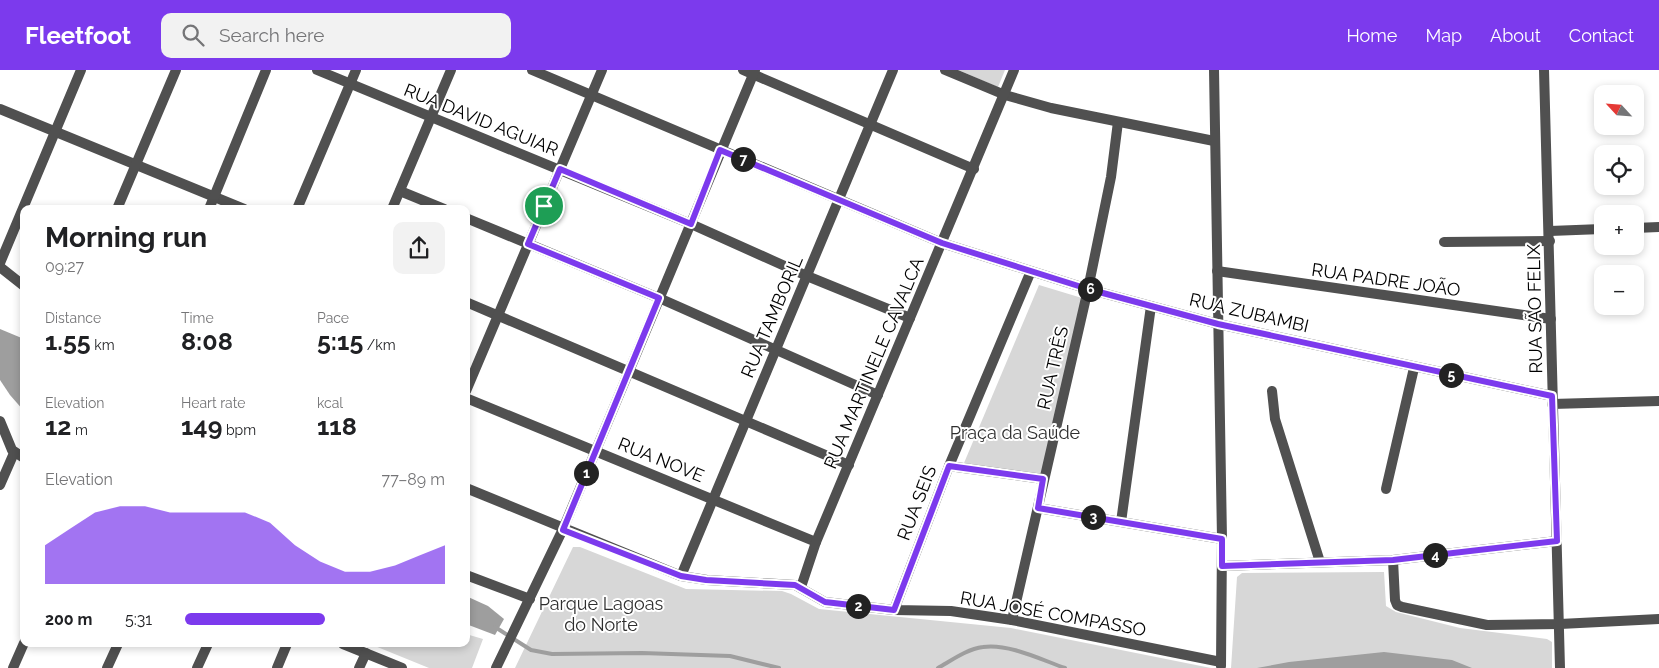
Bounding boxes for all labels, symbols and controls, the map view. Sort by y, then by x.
search box [161,13,511,58]
text: Fleetfoot [25,21,131,50]
icon: search [179,21,207,49]
text: Search here [219,24,325,46]
text: Home [1346,25,1397,46]
text: Map [1425,25,1462,46]
text: About [1490,25,1541,46]
text: Contact [1569,25,1634,46]
street label: RUA DAVID AGUIAR [401,79,562,160]
north arrow [1594,85,1644,135]
map controls [1594,85,1644,315]
button: locate [1594,145,1644,195]
pin: 7 [730,146,756,172]
text: 7 [740,151,747,167]
pin [523,185,565,227]
icon: arrive [530,192,558,220]
button: + [1594,205,1644,255]
text: Morning run [45,221,207,254]
button: share [393,222,445,274]
street label: RUA SÃO FELIX [1523,244,1546,374]
street label: RUA TAMBORIL [736,252,807,381]
street label: RUA MARTINELE CAVALCA [819,254,928,472]
text: 09:27 [45,257,84,276]
street label: RUA PADRE JOÃO [1310,259,1462,300]
button: − [1594,265,1644,315]
pin: 6 [1078,276,1102,302]
text: 6 [1086,281,1095,297]
street label: RUA ZUBAMBI [1187,289,1311,336]
text: Distance [45,310,101,326]
text: Time [181,310,214,326]
text: Pace [317,310,349,326]
street label: RUA TRÊS [1032,324,1072,412]
text: 1.55 [45,326,91,356]
text: 8:08 [181,326,233,356]
text: 5:15 [317,326,363,356]
text: km [91,337,115,353]
text: /km [363,337,396,353]
pin: 5 [1438,362,1464,388]
text: 5 [1448,367,1455,383]
text: Elevation [45,395,104,411]
text: Heart rate [181,395,245,411]
text: kcal [317,395,343,411]
text: 12 [45,411,71,441]
text: 149 [181,411,222,441]
text: 118 [317,411,357,441]
text: m [71,422,88,438]
text: bpm [222,422,256,438]
park label: Praça da Saúde [950,422,1081,443]
street label: RUA NOVE [615,433,707,486]
pin: 1 [574,460,598,486]
street label: RUA SEIS [893,462,940,543]
text: 1 [583,465,590,481]
text: Elevation [45,470,113,489]
text: 77–89 m [382,470,445,489]
pin: 3 [1080,504,1106,530]
text: 3 [1090,509,1097,525]
pin: 4 [1422,542,1448,568]
text: 4 [1432,547,1440,563]
street label: RUA JOSÉ COMPASSO [959,586,1148,640]
park label: Parque Lagoas do Norte [539,593,664,635]
pin: 2 [846,594,870,618]
text: 2 [855,598,862,614]
text: 200 m [45,610,92,629]
text: 5:31 [125,610,152,629]

